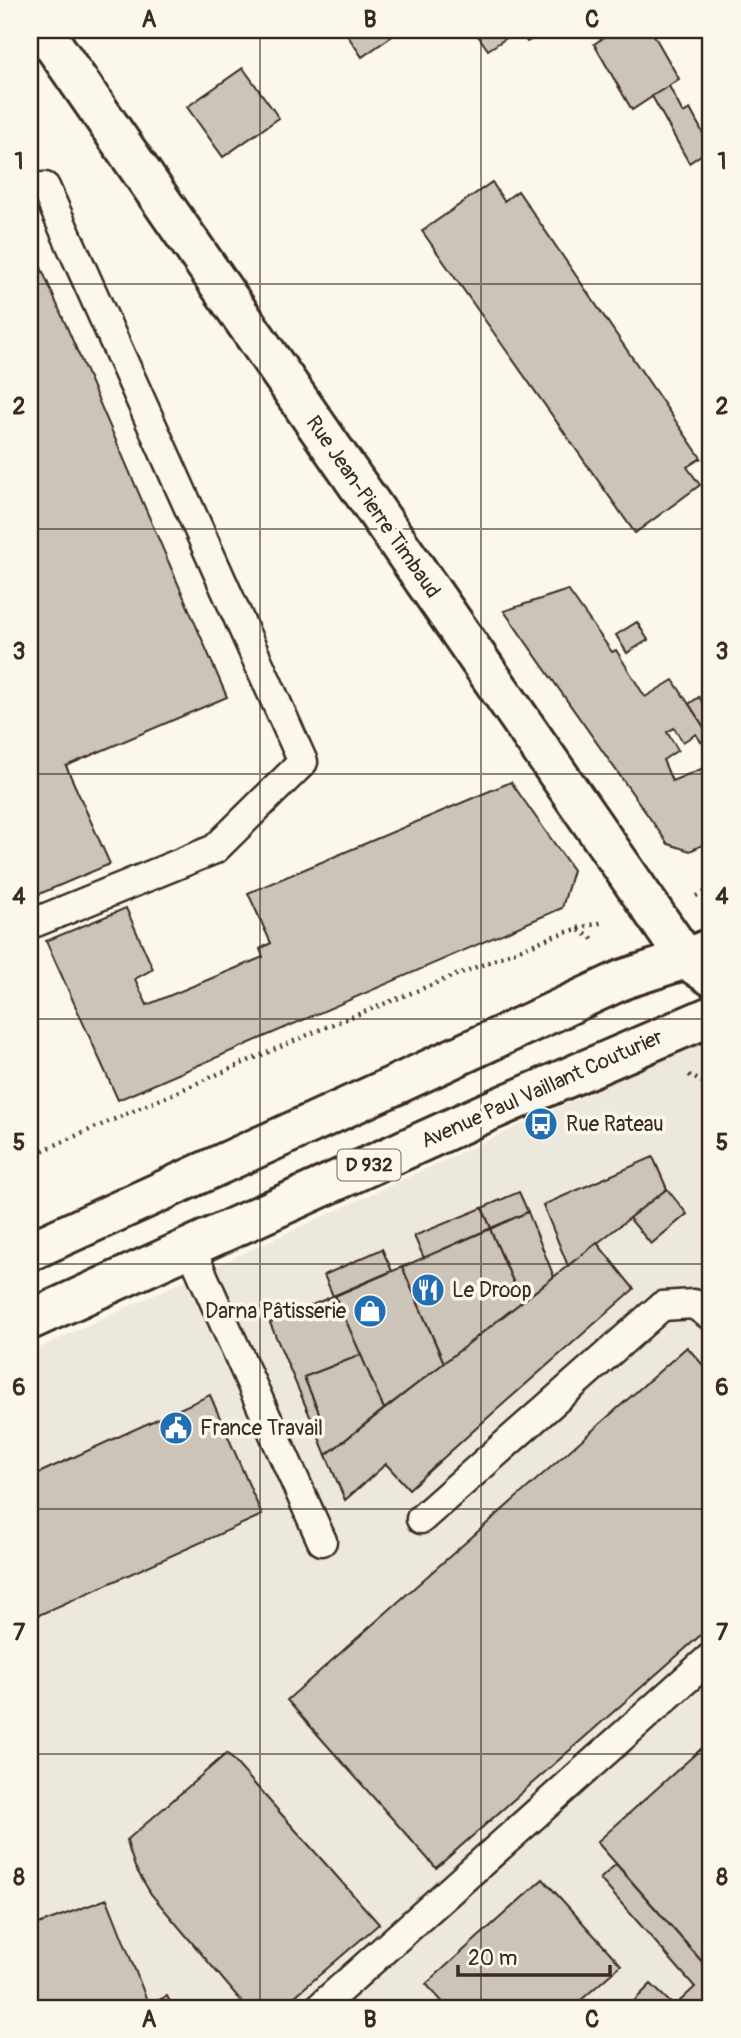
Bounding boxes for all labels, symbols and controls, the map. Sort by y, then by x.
text: A [142,5,157,34]
text: B [363,5,377,34]
text: C [585,5,599,34]
text: 1 [15,147,24,176]
text: 1 [718,147,727,176]
text: 2 [13,392,26,421]
text: 2 [716,392,729,421]
street label: Rue Jean-Pierre Timbaud [300,410,446,604]
text: 3 [13,637,25,666]
text: 3 [716,637,728,666]
text: 4 [12,882,26,911]
text: 4 [715,882,729,911]
street label: Avenue Paul Vaillant Couturier [417,1023,668,1155]
bus stop icon: Rue Rateau [522,1105,560,1143]
place label: Rue Rateau [566,1111,664,1138]
text: 5 [13,1128,25,1157]
text: 5 [716,1128,728,1157]
road number: D 932 [338,1149,400,1180]
restaurant icon: Le Droop [409,1271,447,1309]
place label: Le Droop [452,1277,532,1304]
shop icon: Darna Pâtisserie [351,1292,389,1330]
place label: Darna Pâtisserie [205,1298,347,1325]
text: 6 [12,1373,26,1402]
text: 6 [715,1373,729,1402]
public building icon: France Travail [157,1409,195,1447]
place label: France Travail [200,1415,323,1442]
text: 7 [13,1618,26,1647]
text: 7 [716,1618,729,1647]
text: 8 [13,1863,25,1892]
text: 8 [716,1863,728,1892]
scale bar [458,1933,610,1977]
text: 20 m [468,1945,517,1972]
text: A [142,2005,157,2034]
text: B [363,2005,377,2034]
text: C [585,2005,599,2034]

